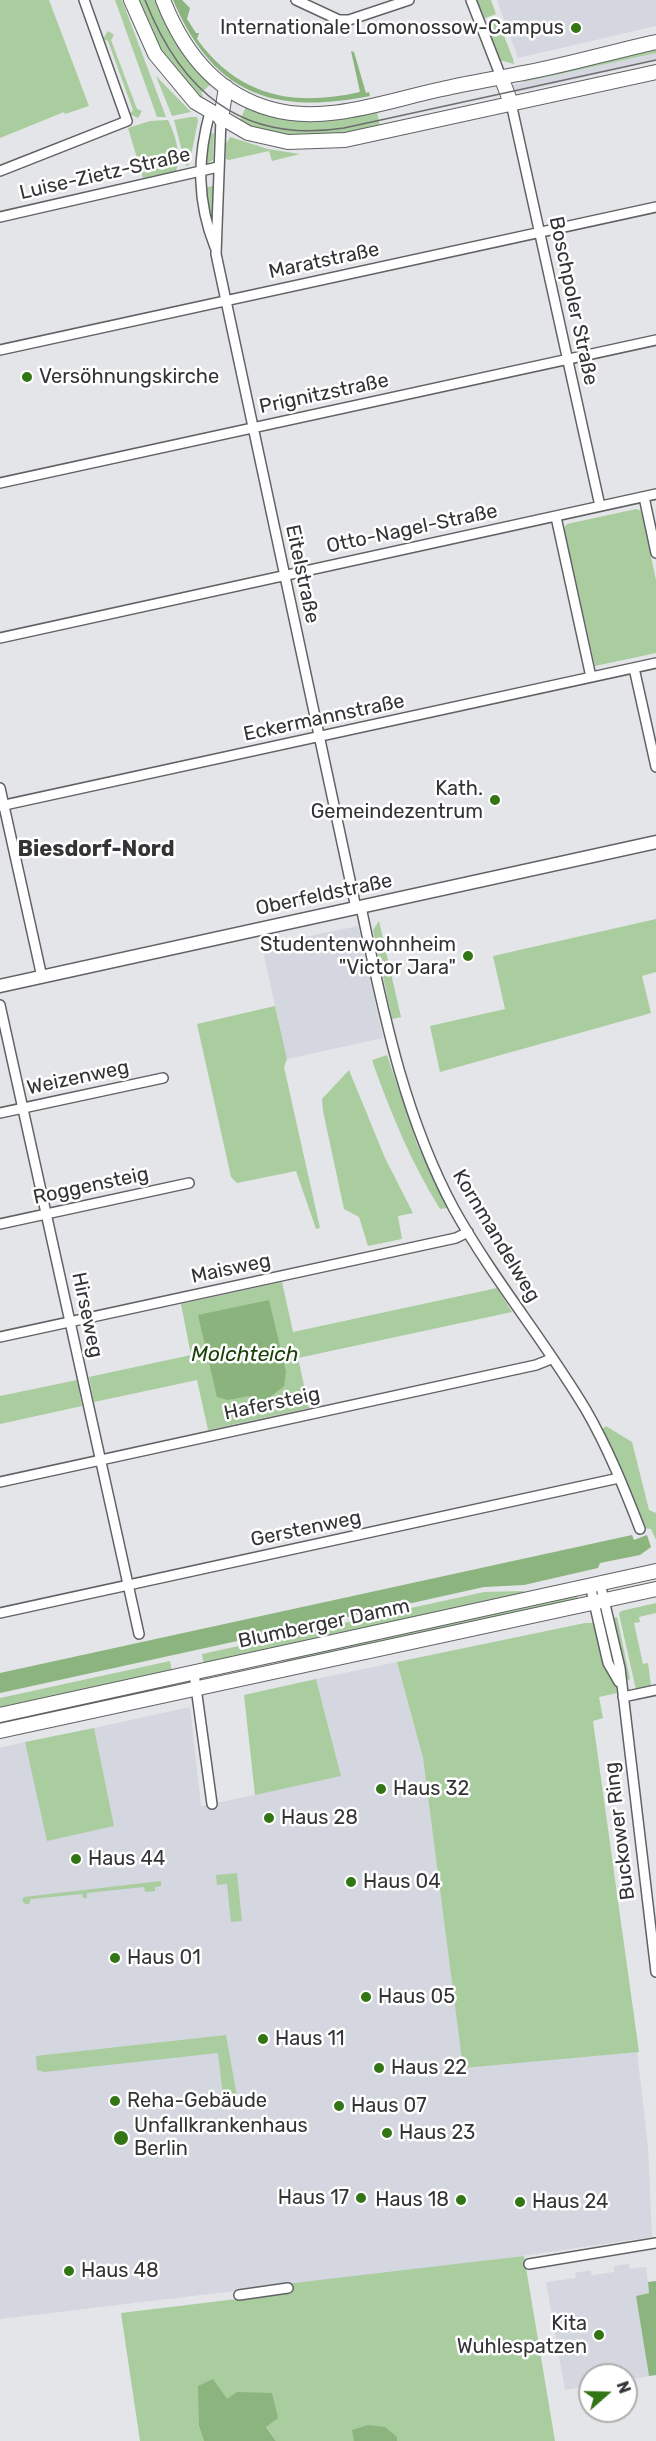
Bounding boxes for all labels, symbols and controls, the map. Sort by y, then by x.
place label: Internationale Lomonossow-Campus [220,16,564,40]
marker: Internationale Lomonossow-Campus [569,21,583,35]
street label: Luise-Zietz-Straße [17,143,193,205]
street label: Boschpoler Straße [543,214,603,388]
street label: Maratstraße [266,238,382,284]
place label: Versöhnungskirche [39,365,219,389]
street label: Prignitzstraße [257,369,391,419]
marker: Versöhnungskirche [20,370,34,384]
street label: Otto-Nagel-Straße [324,499,500,559]
street label: Eitelstraße [280,522,324,626]
street label: Eckermannstraße [241,689,407,747]
place label: Kath. Gemeindezentrum [311,777,483,824]
marker: Kath. Gemeindezentrum [488,793,502,807]
district label: Biesdorf-Nord [17,837,175,863]
street label: Oberfeldstraße [253,869,395,921]
place label: Studentenwohnheim "Victor Jara" [260,933,456,980]
marker: Studentenwohnheim "Victor Jara" [461,949,475,963]
street label: Weizenweg [25,1055,131,1101]
street label: Roggensteig [31,1162,151,1210]
street label: Kornmandelweg [447,1165,545,1307]
street label: Maisweg [189,1249,273,1289]
street label: Hirseweg [66,1270,108,1360]
water label: Molchteich [191,1342,299,1368]
street label: Hafersteig [222,1382,322,1426]
street label: Gerstenweg [248,1506,364,1552]
street label: Blumberger Damm [236,1594,412,1654]
street label: Buckower Ring [600,1761,640,1901]
place label: Haus 32 [393,1777,469,1801]
marker: Haus 32 [374,1782,388,1796]
place label: Haus 28 [281,1806,358,1830]
marker: Haus 28 [262,1811,276,1825]
place label: Haus 44 [88,1847,165,1871]
marker: Haus 44 [69,1852,83,1866]
place label: Haus 04 [363,1870,441,1894]
marker: Haus 04 [344,1875,358,1889]
place label: Haus 01 [127,1946,201,1970]
marker: Haus 01 [108,1951,122,1965]
place label: Haus 05 [378,1985,455,2009]
marker: Haus 05 [359,1990,373,2004]
place label: Haus 11 [275,2027,345,2051]
marker: Haus 11 [256,2032,270,2046]
place label: Haus 22 [391,2056,467,2080]
marker: Haus 22 [372,2061,386,2075]
place label: Reha-Gebäude [127,2089,267,2113]
marker: Reha-Gebäude [108,2094,122,2108]
place label: Haus 07 [351,2094,426,2118]
marker: Haus 07 [332,2099,346,2113]
place label: Unfallkrankenhaus Berlin [134,2114,308,2161]
place label: Haus 23 [399,2121,475,2145]
marker: Haus 23 [380,2126,394,2140]
marker: Unfallkrankenhaus Berlin [112,2129,130,2147]
place label: Haus 17 [278,2186,349,2210]
place label: Haus 18 [375,2188,449,2212]
place label: Haus 24 [532,2190,608,2214]
marker: Haus 17 [354,2191,368,2205]
marker: Haus 18 [454,2193,468,2207]
marker: Haus 24 [513,2195,527,2209]
place label: Haus 48 [81,2259,159,2283]
marker: Haus 48 [62,2264,76,2278]
place label: Kita Wuhlespatzen [457,2312,587,2359]
marker: Kita Wuhlespatzen [592,2328,606,2342]
north arrow [578,2363,638,2423]
text: N [613,2379,634,2396]

